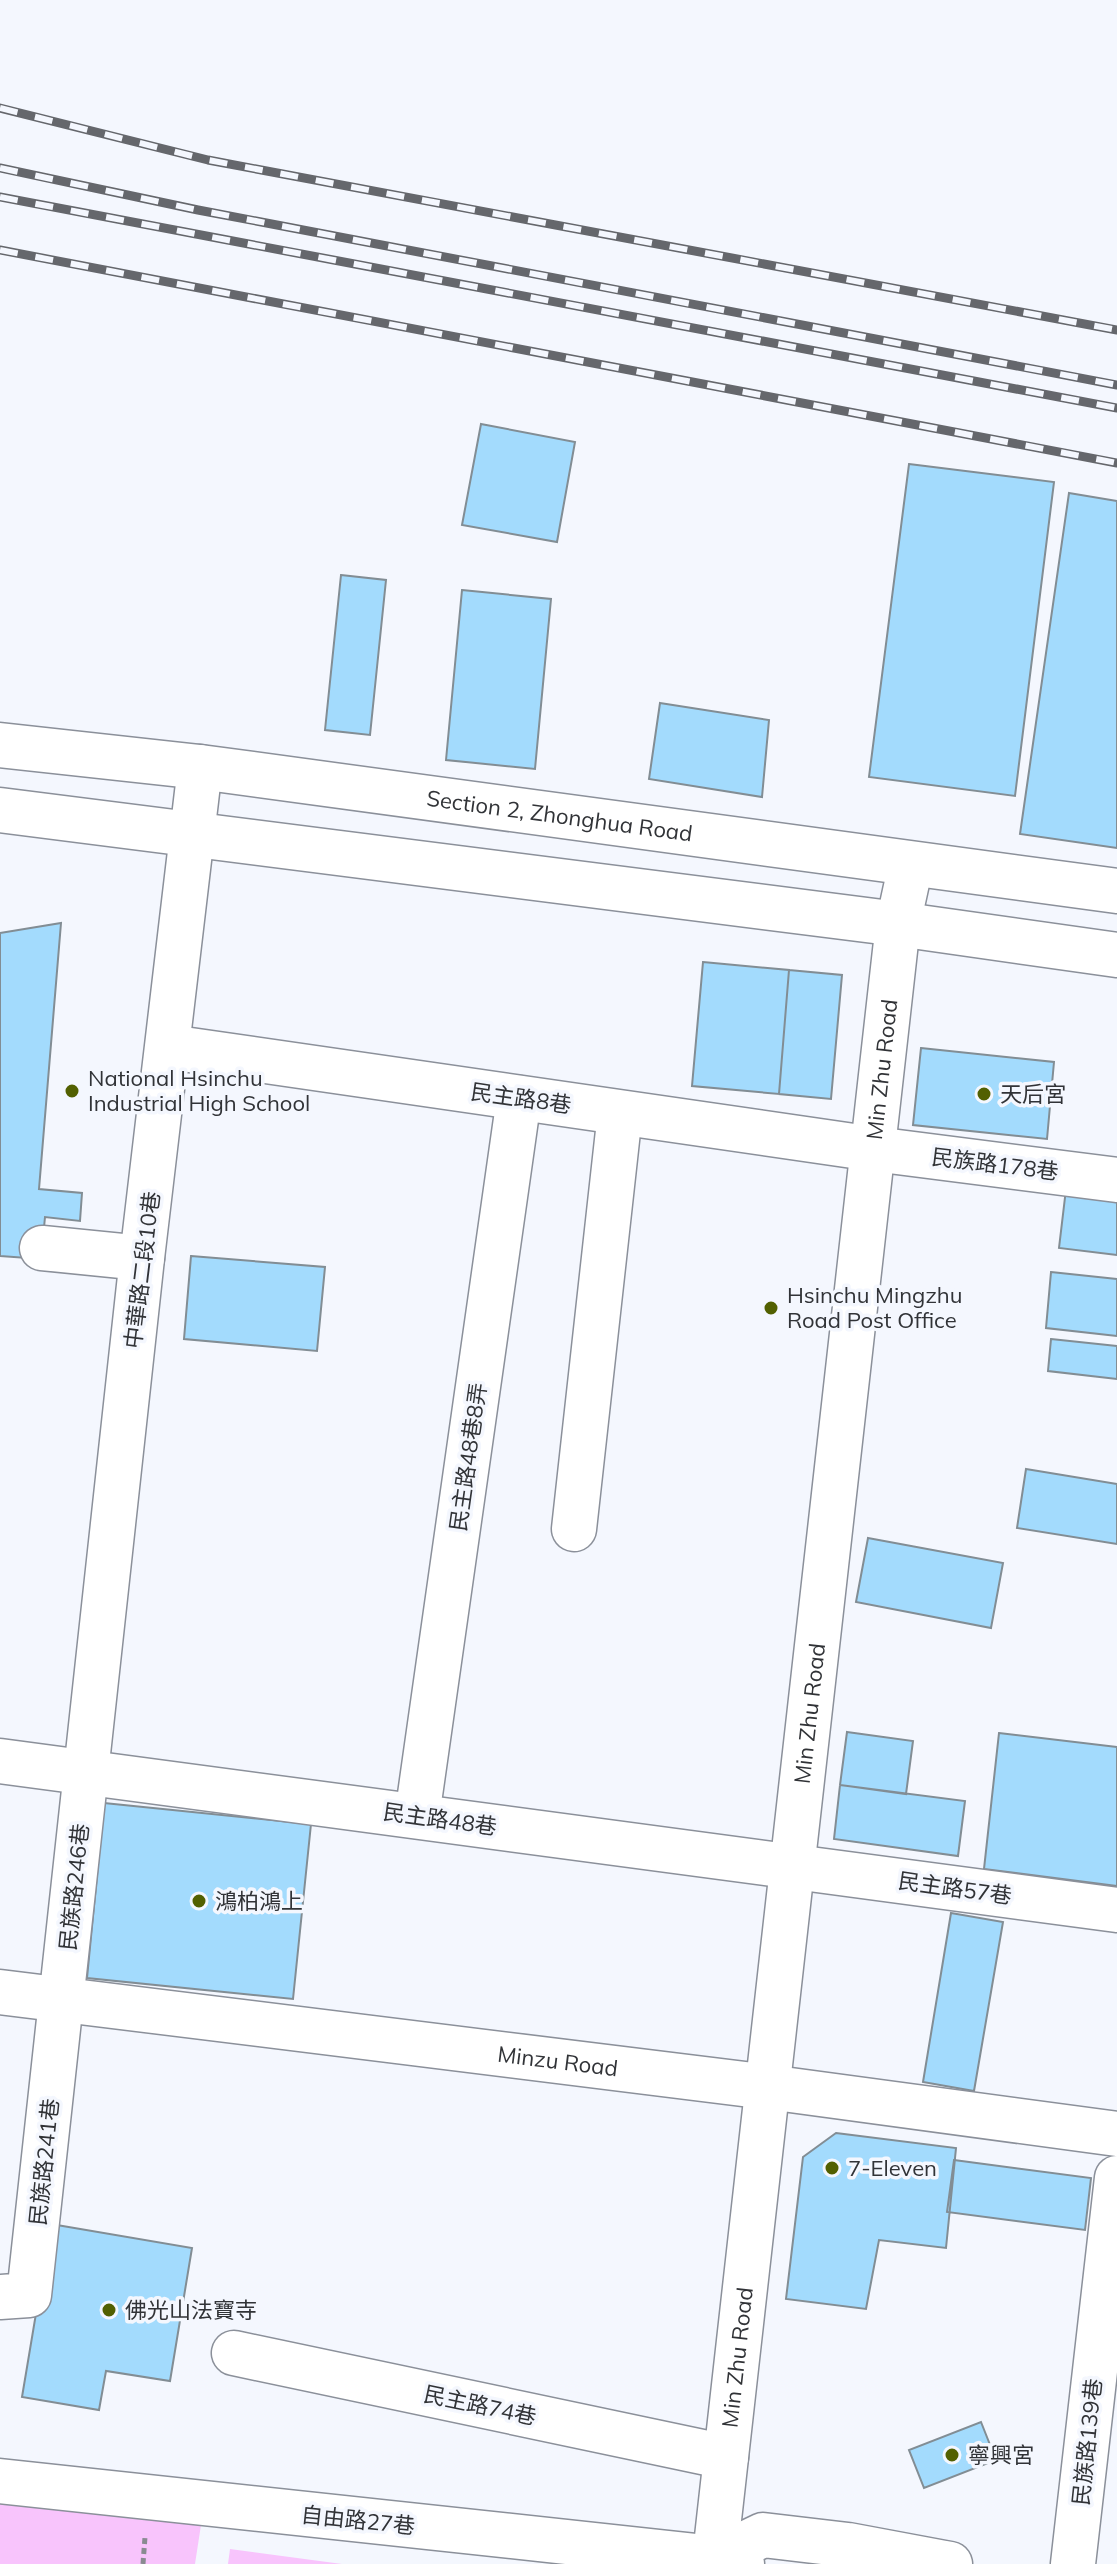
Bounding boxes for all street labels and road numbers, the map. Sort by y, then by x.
street label: Section 2, Zhonghua Road [425,784,694,847]
street label: Min Zhu Road [860,998,903,1141]
street label: 民主路8巷 [469,1077,573,1119]
street label: 民族路178巷 [930,1142,1060,1186]
street label: 中華路二段10巷 [118,1190,166,1350]
street label: 民主路48巷8弄 [444,1381,492,1533]
street label: Min Zhu Road [788,1642,831,1785]
street label: 民主路48巷 [381,1797,499,1841]
street label: 民族路246巷 [53,1822,95,1952]
street label: 民主路57巷 [896,1866,1014,1910]
street label: Minzu Road [496,2040,619,2082]
street label: 民族路241巷 [23,2097,65,2227]
street label: Min Zhu Road [715,2286,759,2429]
street label: 民族路139巷 [1066,2377,1108,2507]
street label: 民主路74巷 [421,2379,539,2431]
street label: 自由路27巷 [300,2500,416,2540]

